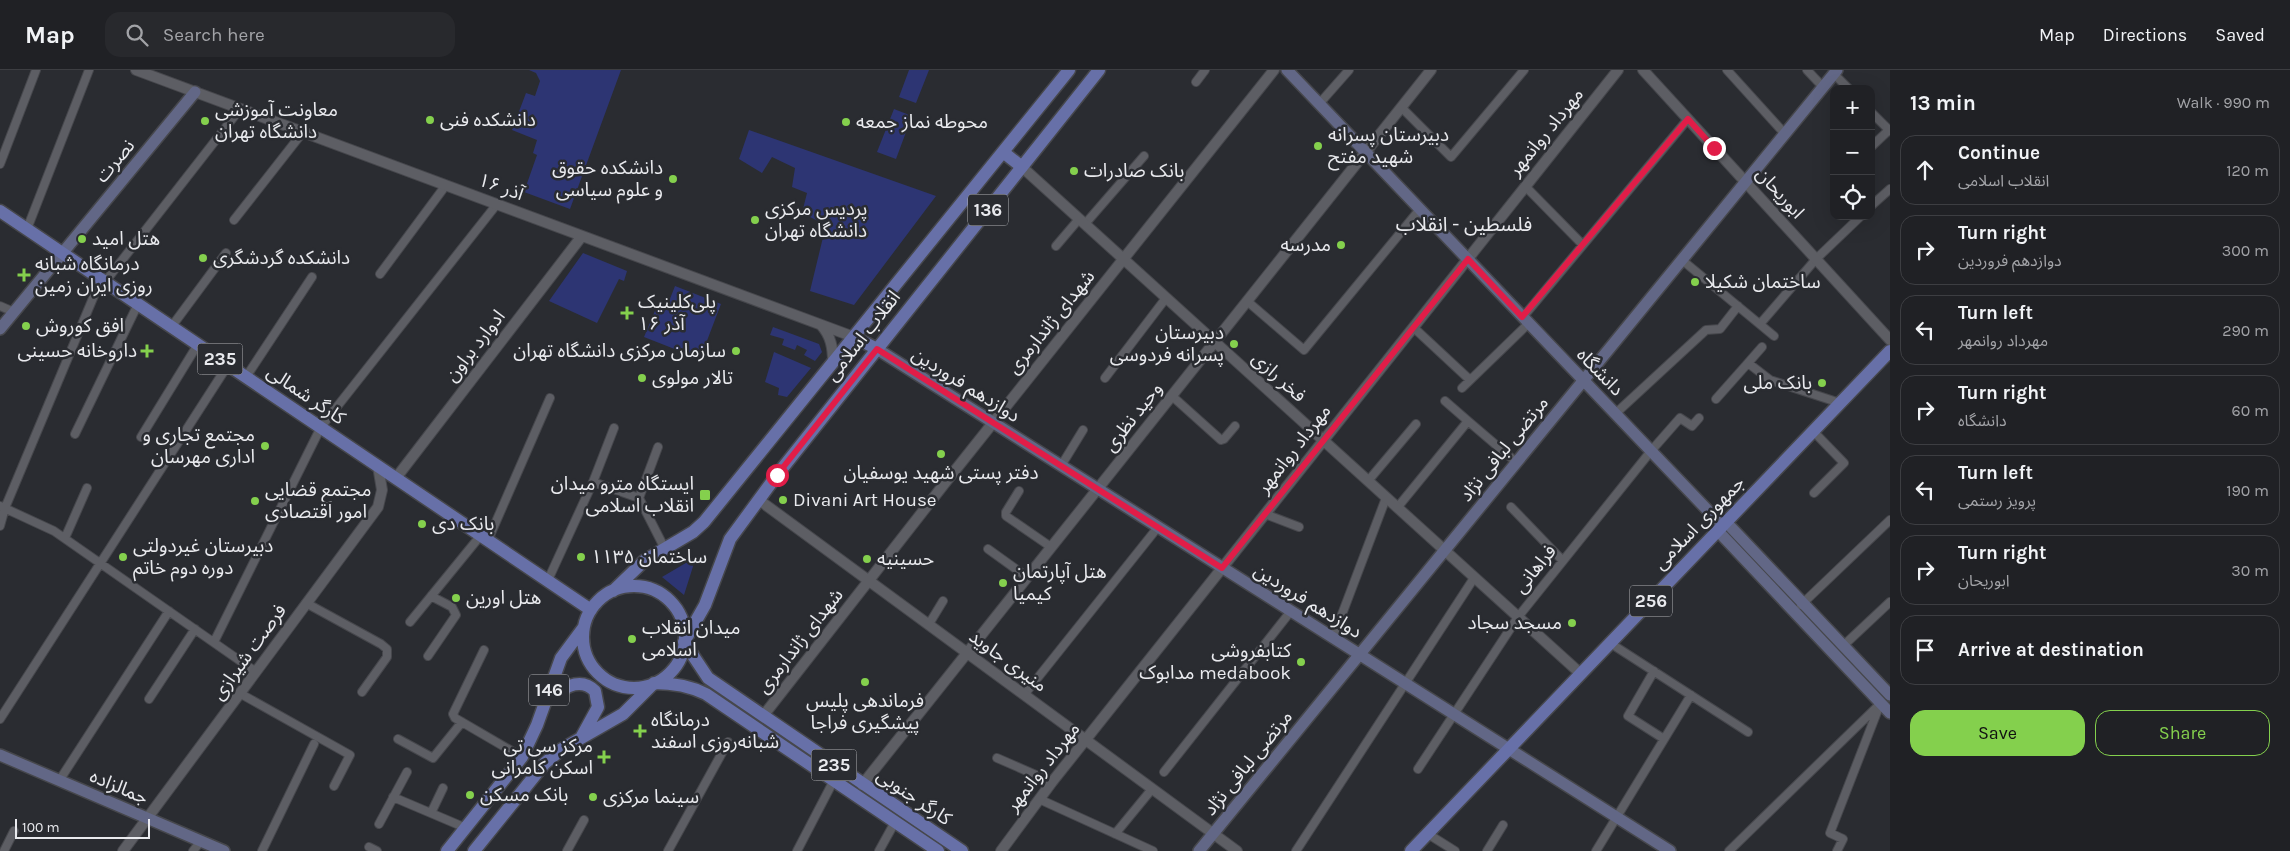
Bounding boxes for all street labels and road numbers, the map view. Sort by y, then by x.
street label: مهرداد روانمهر [1503,84,1588,181]
street label: نصرت [91,135,139,187]
street label: ابوریحان [1751,163,1809,223]
street label: ۱۶ آذر [475,169,528,206]
road number: 136 [968,194,1008,226]
street label: شهدای ژاندارمری [1002,266,1100,378]
street label: انقلاب اسلامی [821,286,905,386]
street label: ادوارد براون [440,306,510,386]
street label: دوازدهم فروردین [906,343,1024,430]
road number: 235 [198,344,242,374]
street label: دانشگاه [1572,344,1628,400]
street label: فخر رازی [1247,347,1311,407]
street label: کارگر شمالی [263,361,350,430]
street label: وحید نظری [1099,378,1167,456]
street label: مرتضی لبافی نژاد [1455,392,1553,506]
street label: مهرداد روانمهر [1252,400,1336,499]
street label: جمهوری اسلامی [1649,472,1749,574]
street label: فراهانی [1509,540,1561,598]
street label: دوازدهم فروردین [1248,559,1366,646]
street label: شهدای ژاندارمری [752,584,848,698]
road number: 256 [1630,586,1672,616]
street label: فرصت شیرازی [207,600,291,704]
street label: منیری جاوید [965,625,1051,697]
road number: 146 [529,674,569,706]
street label: مرتضی لبافی نژاد [1199,706,1297,820]
street label: مهرداد روانمهر [1001,718,1085,817]
road number: 235 [812,750,856,780]
street label: کارگر جنوبی [873,764,956,831]
street label: جمالزاده [87,765,151,809]

